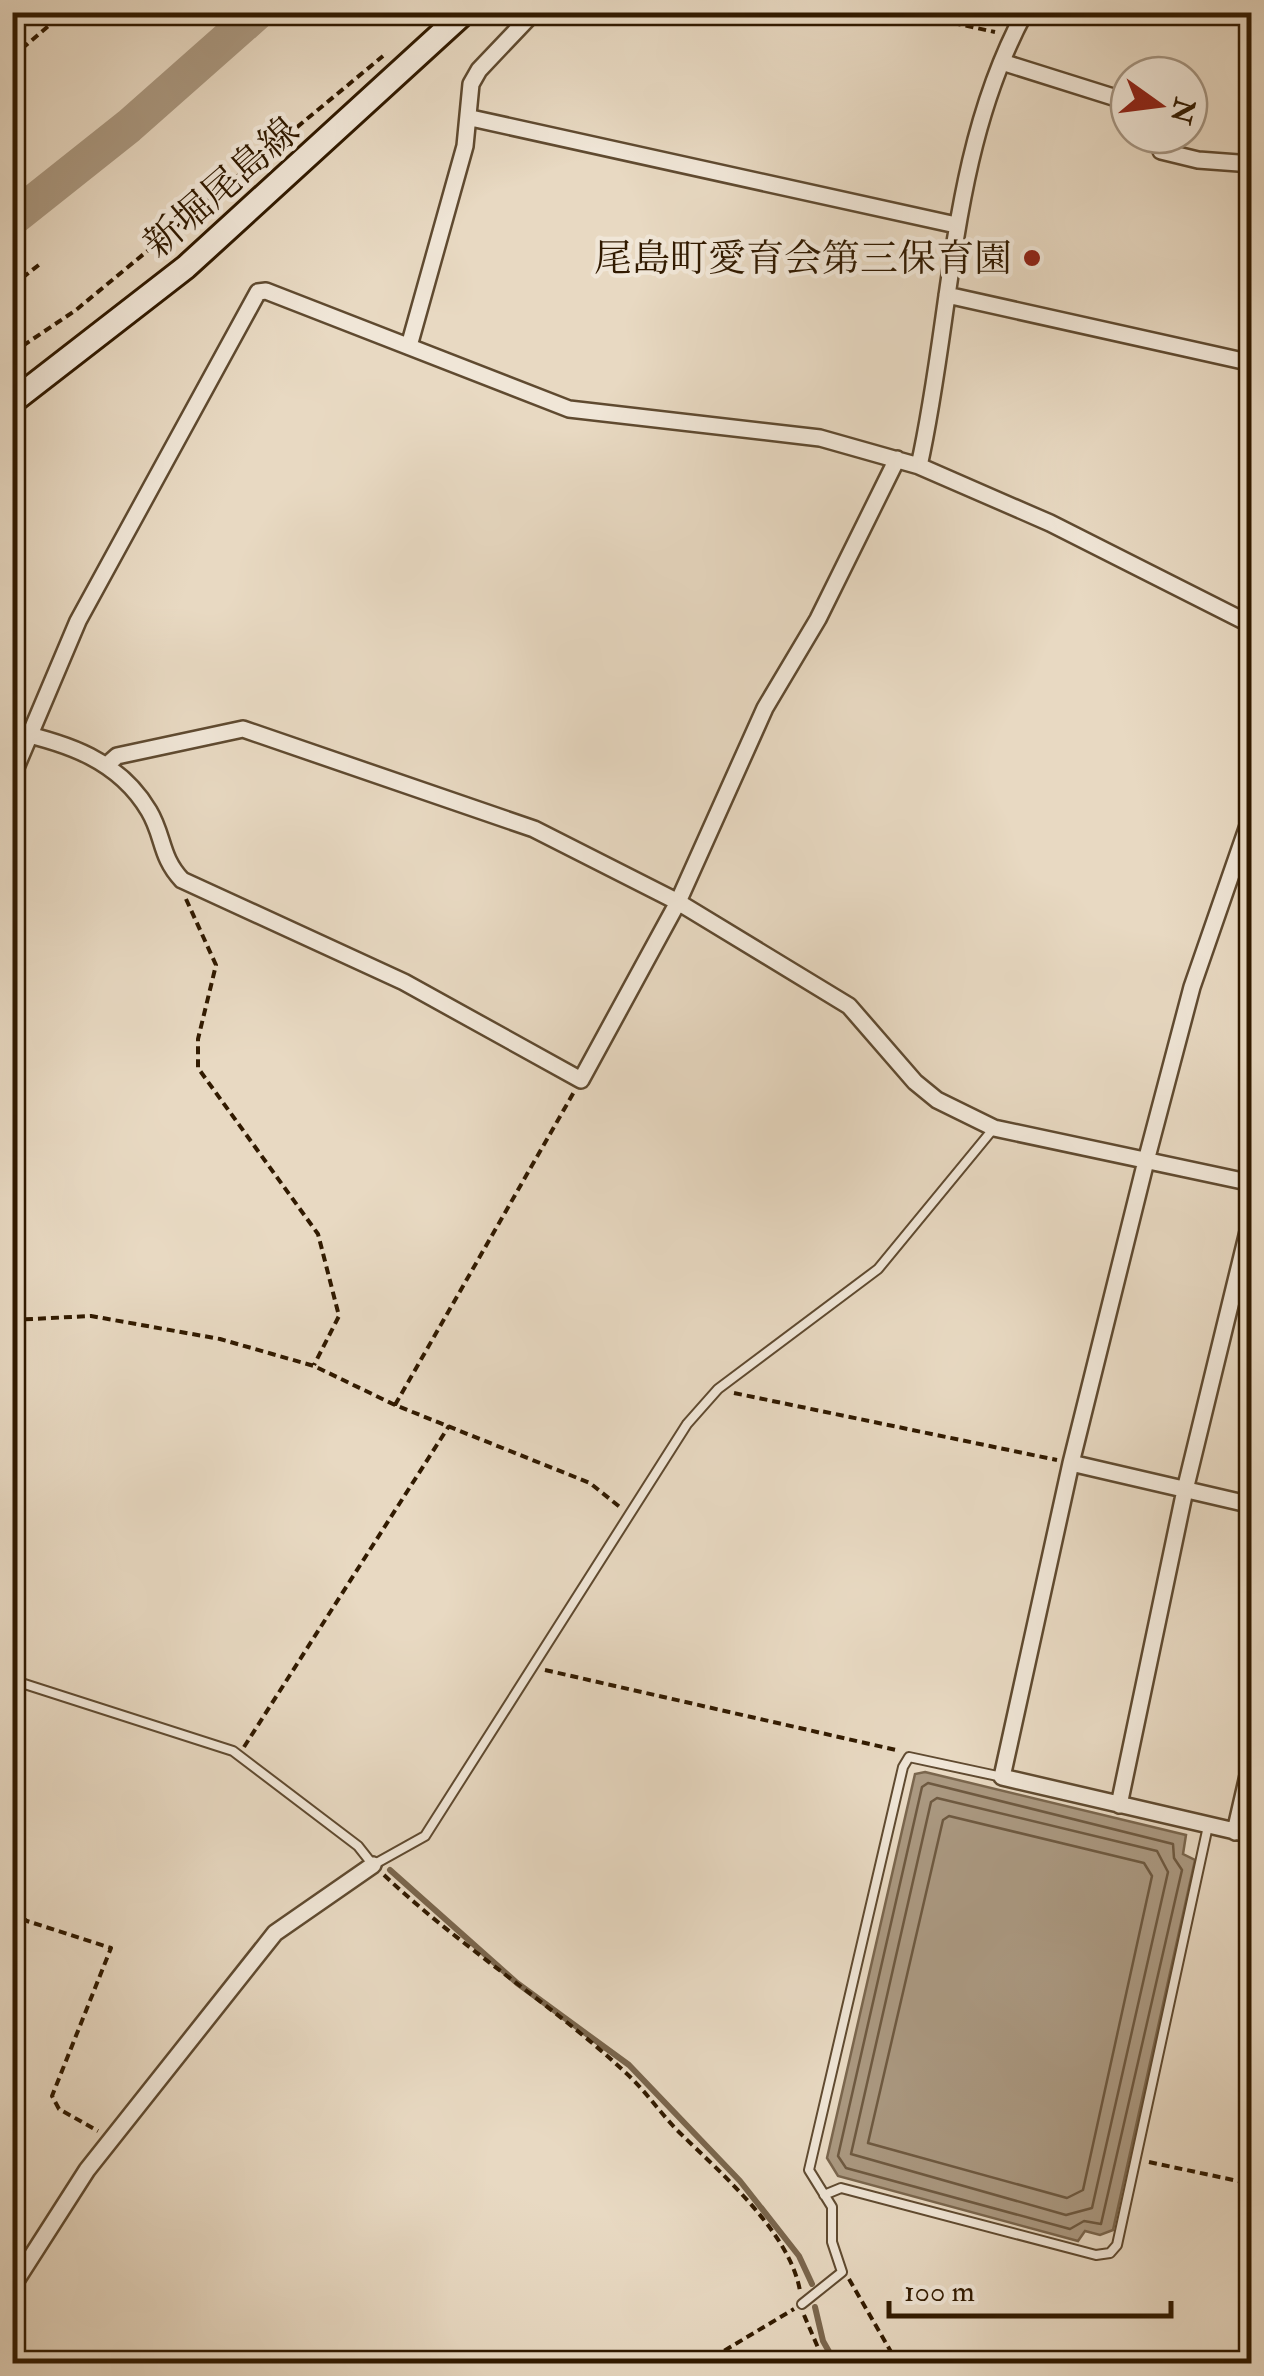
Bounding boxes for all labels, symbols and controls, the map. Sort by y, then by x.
north arrow [1109,55,1209,155]
text: N [1162,93,1202,128]
street label: 新堀尾島線 [134,107,309,268]
place label: 尾島町愛育会第三保育園 [594,235,1012,283]
marker: 尾島町愛育会第三保育園 [1021,247,1043,269]
scale bar [889,2256,1172,2318]
text: 100 m [904,2273,975,2310]

